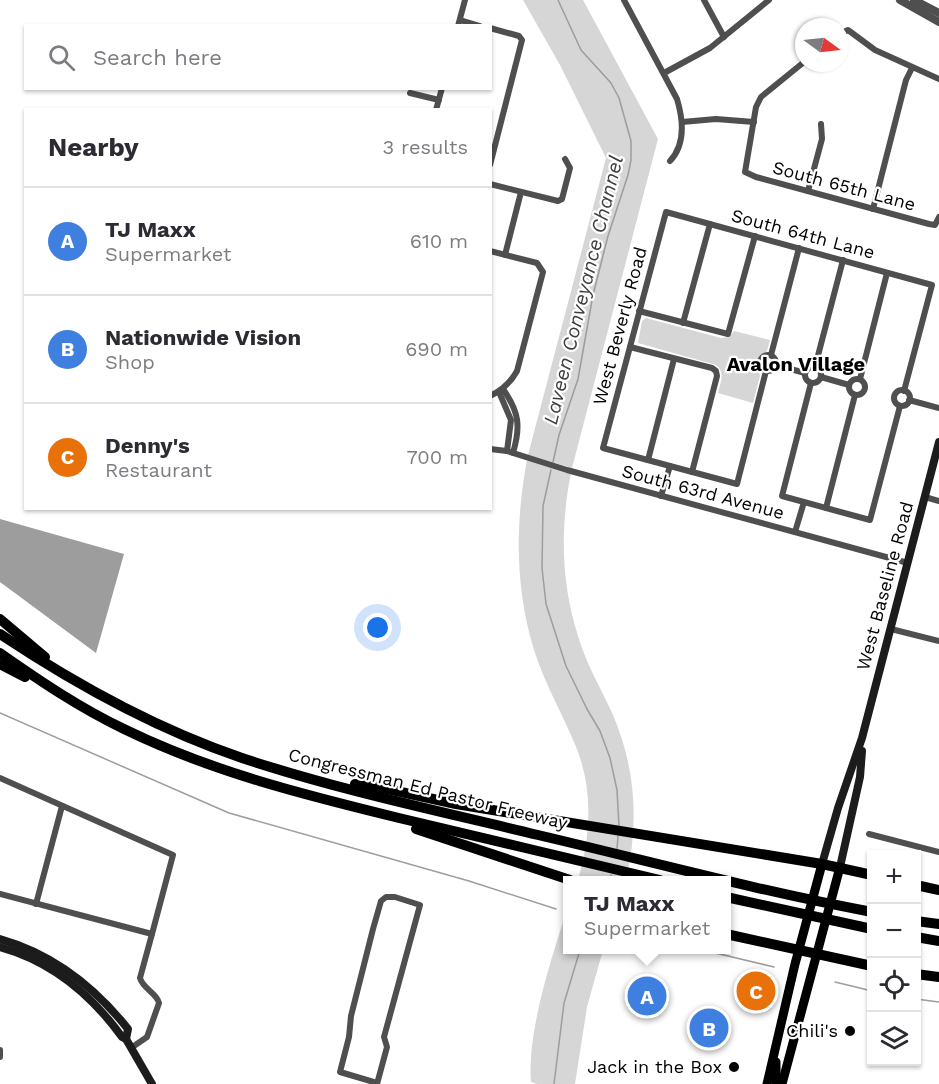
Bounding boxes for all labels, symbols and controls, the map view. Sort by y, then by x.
north arrow [795,18,849,72]
search box [24,24,492,90]
icon: search [45,41,78,74]
text: Search here [93,45,222,70]
text: Nearby [48,132,139,162]
text: 3 results [383,135,468,159]
water label: Laveen Conveyance Channel [538,153,628,427]
street label: South 65th Lane [770,156,918,215]
street label: South 64th Lane [729,204,877,263]
text: TJ Maxx [105,217,196,242]
text: A [61,229,74,253]
text: 610 m [410,229,468,253]
text: Supermarket [105,242,231,266]
street label: West Beverly Road [588,244,651,407]
text: Nationwide Vision [105,325,301,350]
text: B [61,337,74,361]
text: 690 m [405,337,468,361]
text: Shop [105,350,155,374]
district label: Avalon Village [727,352,865,376]
text: Denny's [105,433,190,458]
text: C [61,445,74,469]
text: 700 m [406,445,468,469]
text: Restaurant [105,458,212,482]
street label: South 63rd Avenue [620,460,787,523]
street label: West Baseline Road [852,499,917,673]
your location [363,613,392,642]
street label: Congressman Ed Pastor Freeway [286,744,571,834]
map controls [867,850,921,1066]
button: + [867,850,921,904]
popup [563,876,731,954]
text: TJ Maxx [584,891,675,916]
button: − [867,904,921,958]
text: Supermarket [584,916,710,940]
button: locate [867,958,921,1012]
pin: C [736,968,776,1014]
pin: A [628,974,666,1018]
pin: B [690,1006,728,1050]
button: layers [867,1012,921,1066]
place label: Chili's [786,1020,838,1041]
marker: Chili's [843,1024,857,1038]
place label: Jack in the Box [587,1056,722,1077]
marker: Jack in the Box [727,1060,741,1074]

